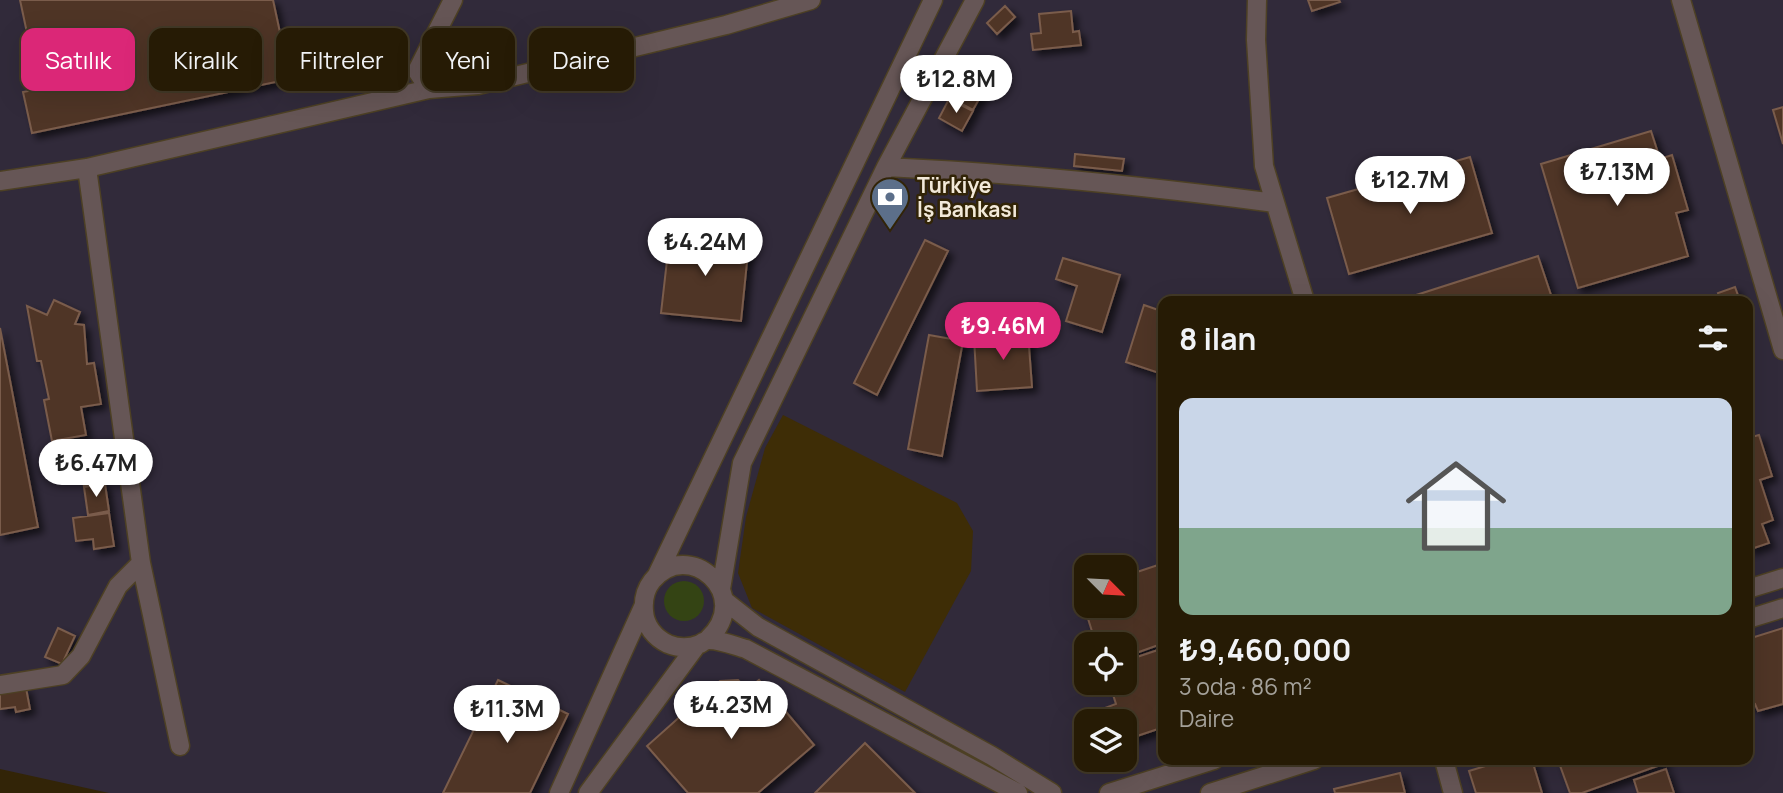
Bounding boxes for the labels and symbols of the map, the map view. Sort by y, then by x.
pin: ₺12.8M [899,55,1013,115]
pin: ₺7.13M [1560,148,1674,208]
pin: ₺12.7M [1353,156,1467,216]
place label: Türkiye İş Bankası [917,171,1018,223]
bank icon: Türkiye İş Bankası [869,176,911,231]
pin: ₺4.24M [648,218,762,278]
pin: ₺9.46M [946,302,1060,362]
pin: ₺6.47M [39,440,153,499]
north arrow [1074,555,1138,618]
pin: ₺4.23M [674,682,788,741]
pin: ₺11.3M [450,686,564,745]

